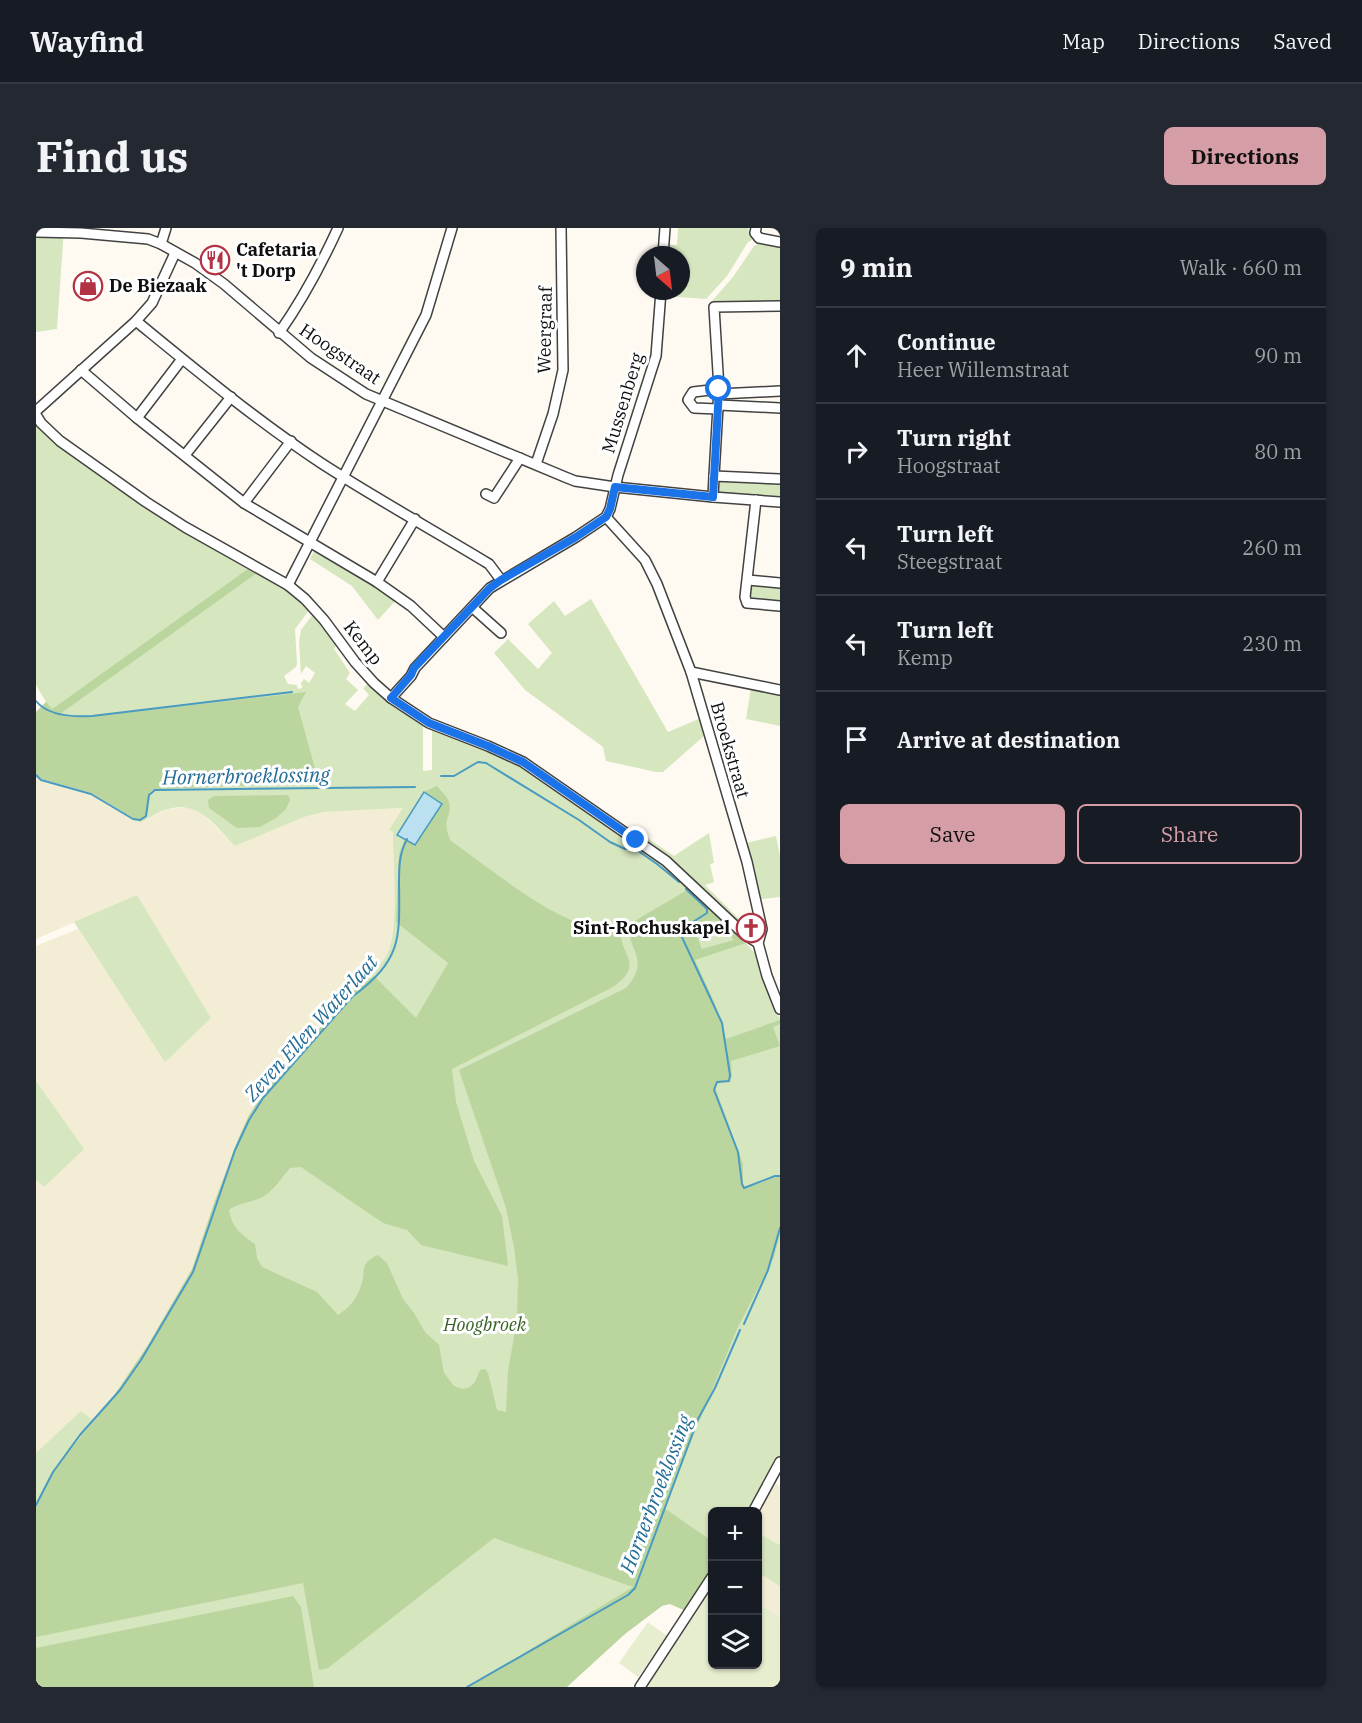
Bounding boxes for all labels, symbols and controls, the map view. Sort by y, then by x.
text: Wayfind [30,23,144,60]
text: Map [1062,27,1105,55]
text: Directions [1138,27,1240,55]
text: Saved [1273,27,1332,55]
button: Directions [1164,127,1326,185]
text: Find us [36,129,188,184]
place label: Cafetaria 't Dorp [236,238,317,282]
restaurant icon: Cafetaria 't Dorp [199,244,231,276]
north arrow [636,246,690,300]
text: 9 min [840,250,913,284]
text: Walk · 660 m [1180,254,1302,281]
shop icon: De Biezaak [72,270,104,302]
place label: De Biezaak [109,274,208,297]
street label: Weergraaf [532,284,557,374]
street label: Hoogstraat [295,318,385,389]
text: Continue [897,327,996,356]
icon: ahead [840,339,873,372]
text: 90 m [1254,342,1302,369]
street label: Mussenberg [596,350,649,456]
text: Heer Willemstraat [897,356,1069,383]
route start [705,375,731,401]
text: Turn right [897,423,1011,452]
icon: right [840,435,873,468]
text: 80 m [1254,438,1302,465]
text: Hoogstraat [897,452,1001,479]
text: Turn left [897,519,993,548]
icon: left [840,531,873,564]
text: 260 m [1242,534,1302,561]
text: Steegstraat [897,548,1002,575]
text: Turn left [897,615,993,644]
street label: Kemp [339,616,388,670]
icon: left [840,627,873,660]
text: 230 m [1242,630,1302,657]
text: Kemp [897,644,953,671]
street label: Broekstraat [706,699,755,801]
icon: arrive [840,723,873,756]
text: Arrive at destination [897,725,1120,754]
water label: Hornerbroeklossing [161,761,330,790]
button: Save [840,804,1065,864]
button: Share [1077,804,1302,864]
route end [622,826,648,852]
church icon: Sint-Rochuskapel [735,912,767,944]
place label: Sint-Rochuskapel [573,916,730,939]
water label: Zeven Ellen Waterlaat [237,948,384,1107]
park label: Hoogbroek [443,1313,527,1336]
water label: Hornerbroeklossing [613,1410,698,1578]
map controls [708,1507,762,1669]
button: + [708,1507,762,1561]
button: − [708,1561,762,1615]
button: layers [708,1615,762,1669]

